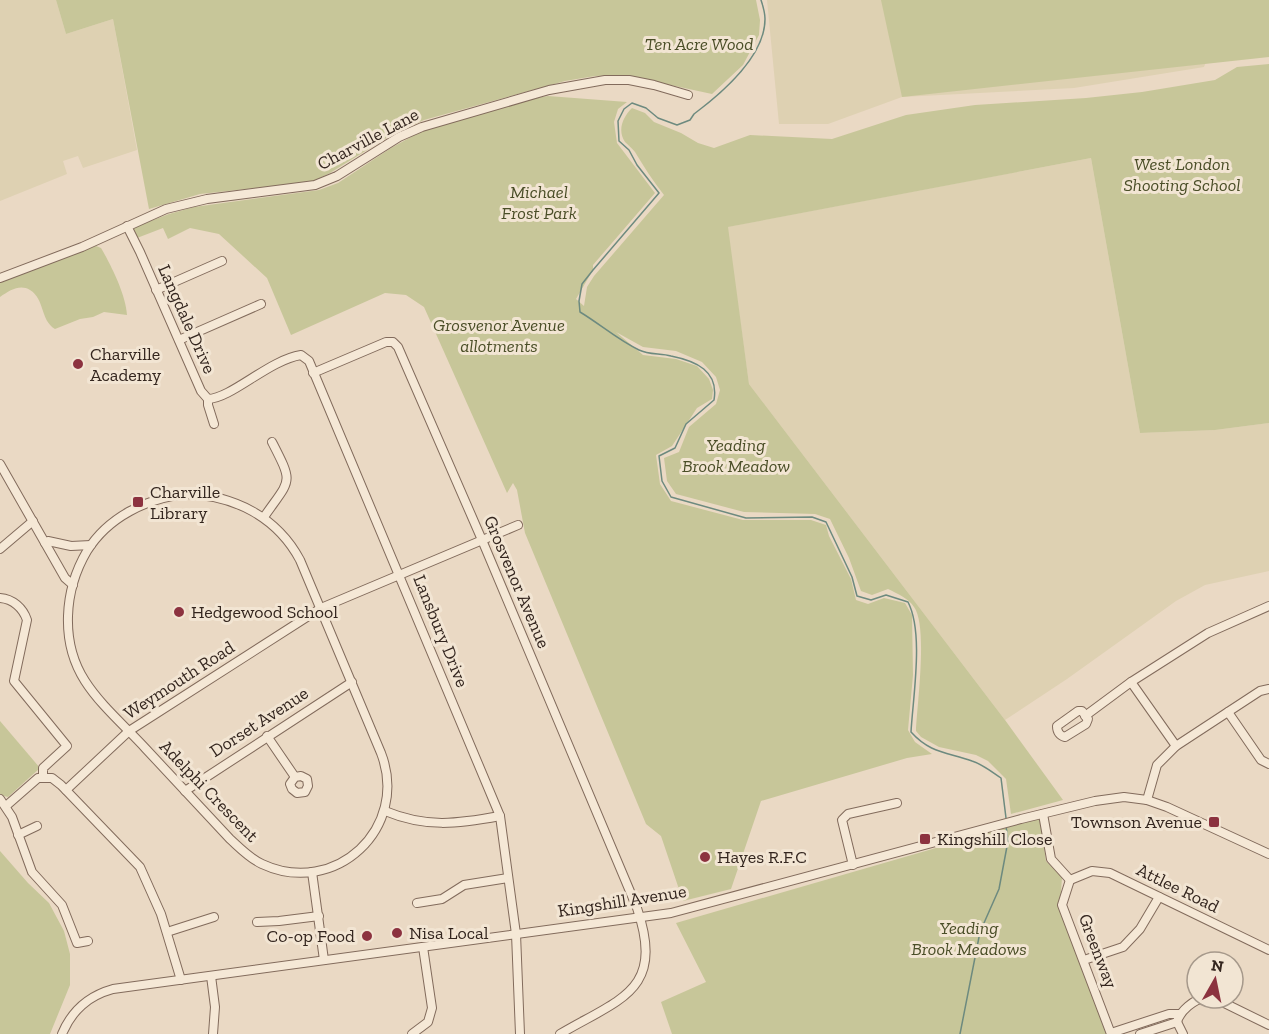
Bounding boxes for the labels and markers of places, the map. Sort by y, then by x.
place label: Charville Academy [90,343,162,386]
marker: Charville Academy [71,357,85,371]
place label: Charville Library [150,481,220,524]
marker: Charville Library [131,495,145,509]
place label: Hedgewood School [191,601,338,623]
marker: Hedgewood School [172,605,186,619]
place label: Townson Avenue [1071,811,1202,833]
marker: Townson Avenue [1207,815,1221,829]
place label: Kingshill Close [937,828,1052,850]
marker: Kingshill Close [918,832,932,846]
place label: Hayes R.F.C [717,846,807,868]
marker: Hayes R.F.C [698,850,712,864]
place label: Nisa Local [409,922,489,944]
place label: Co-op Food [267,925,355,947]
marker: Nisa Local [390,926,404,940]
marker: Co-op Food [360,929,374,943]

